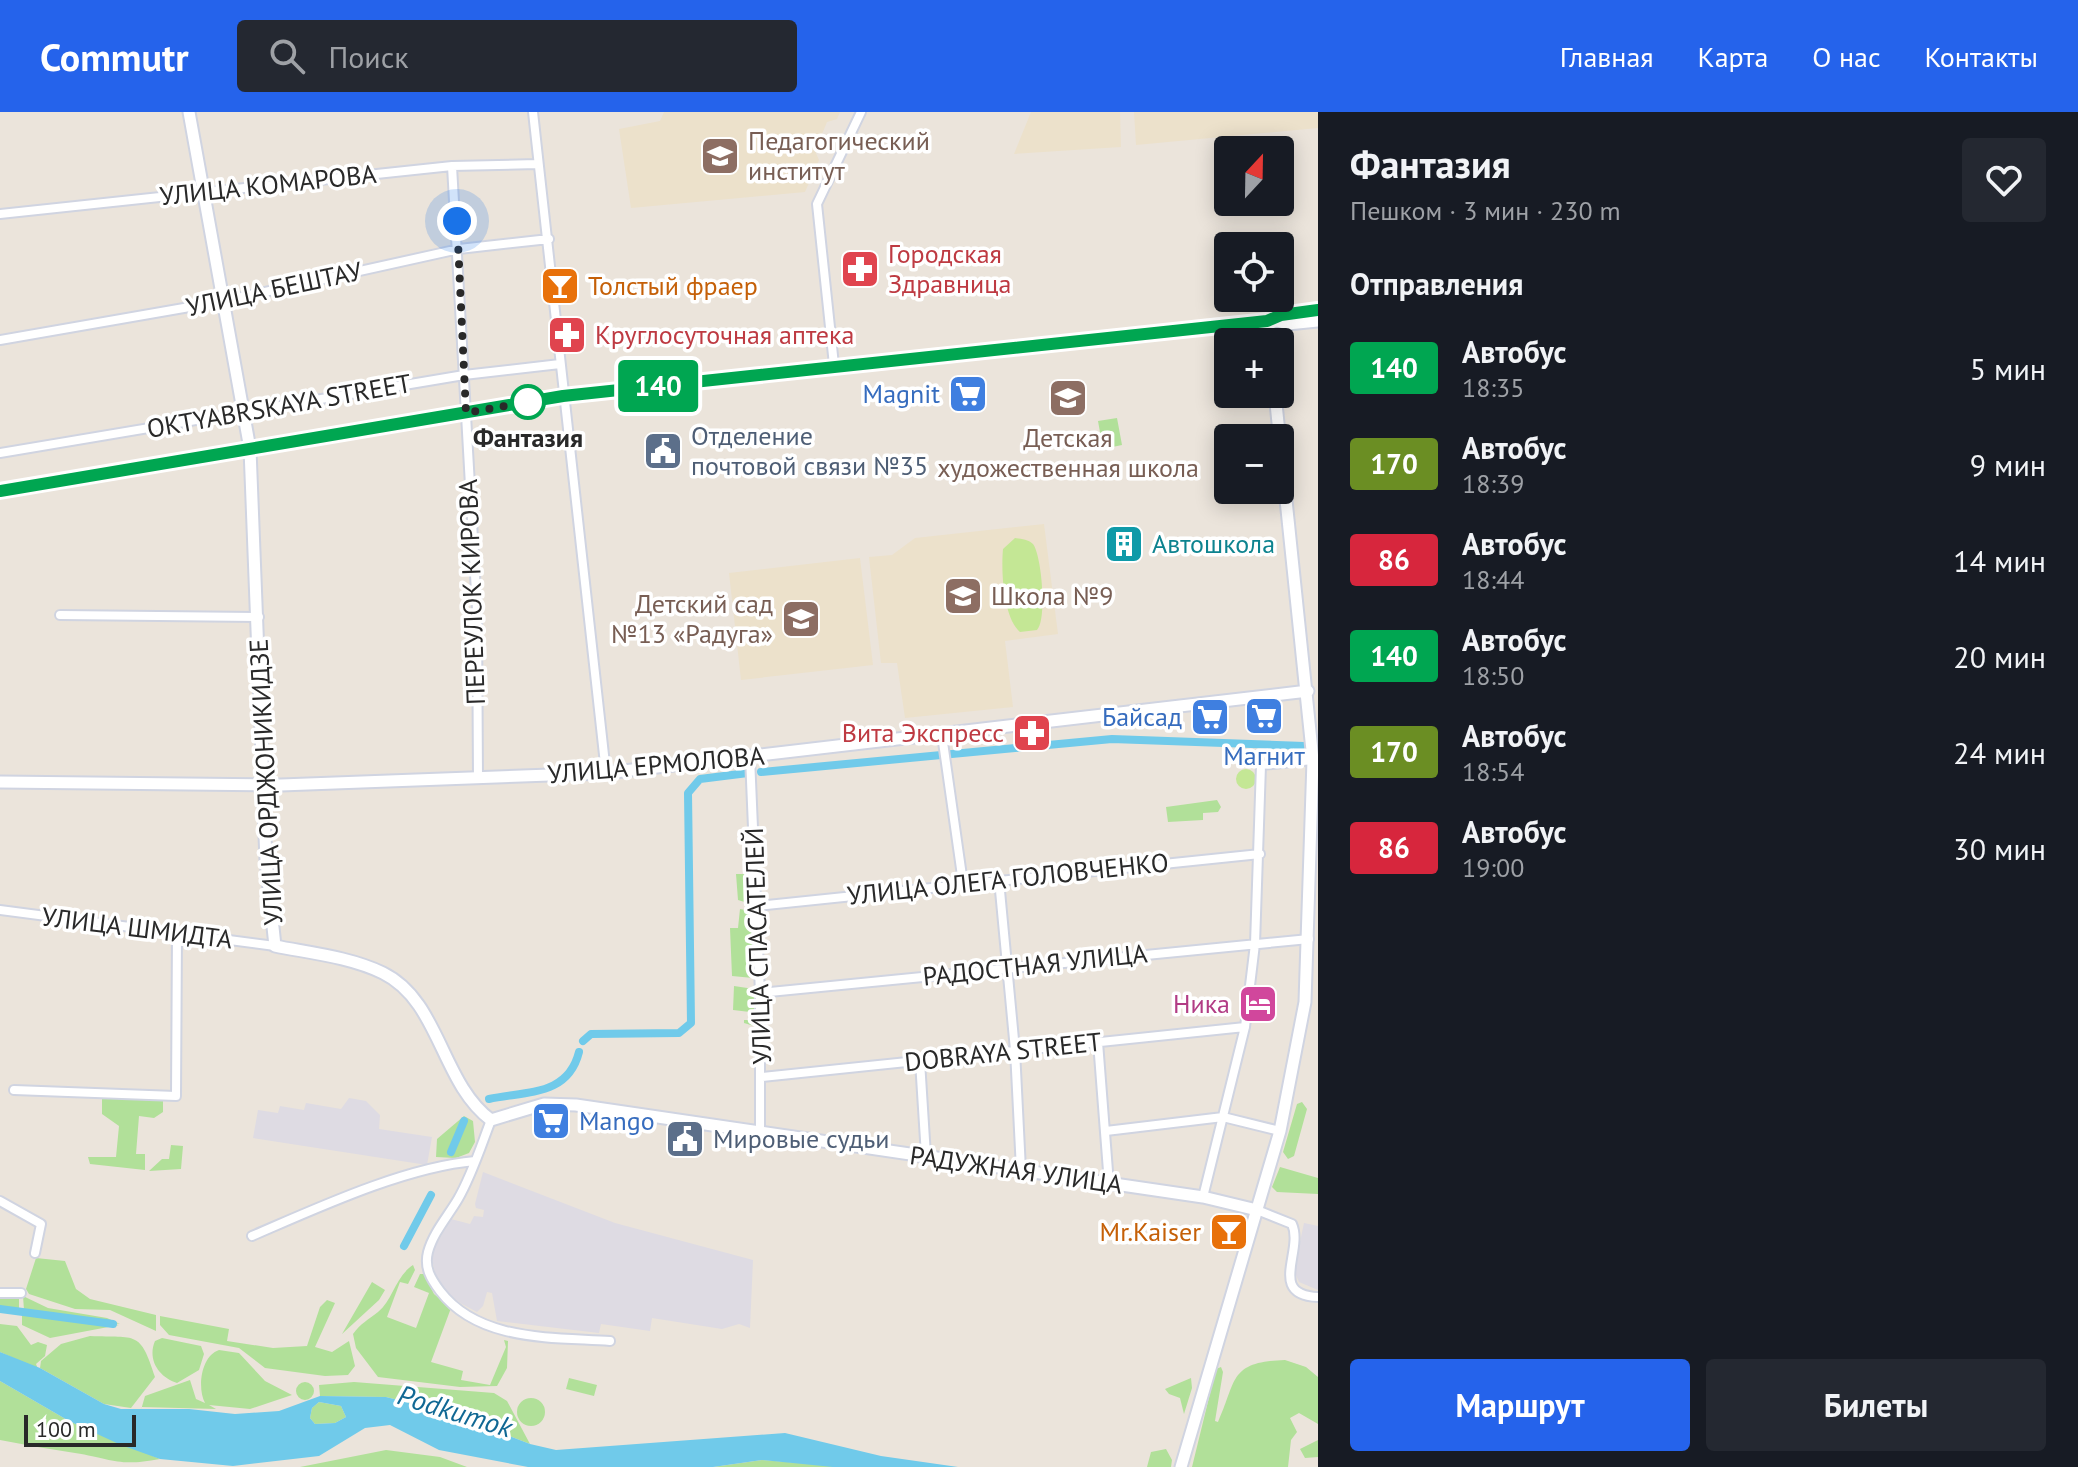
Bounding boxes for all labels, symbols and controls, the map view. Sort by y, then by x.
search box [237,20,797,92]
text: Commutr [40,32,189,81]
icon: search [265,34,309,78]
text: Поиск [329,37,409,76]
text: Главная [1560,38,1654,75]
text: Карта [1698,38,1768,75]
text: О нас [1812,38,1881,75]
text: Контакты [1925,38,2038,75]
place label: Педагогический институт [748,124,930,187]
school or university icon: Педагогический институт [699,135,741,177]
north arrow [1214,136,1294,216]
map controls [1214,136,1294,504]
button: heart [1962,138,2046,222]
text: Фантазия [1350,139,1511,188]
street label: УЛИЦА КОМАРОВА [158,157,378,212]
text: Пешком · 3 мин · 230 m [1350,194,1621,227]
your location [437,201,477,241]
button: locate [1214,232,1294,312]
place label: Городская Здравница [888,237,1011,300]
pharmacy icon: Городская Здравница [839,248,881,290]
street label: УЛИЦА БЕШТАУ [183,254,365,323]
text: Отправления [1350,264,1523,303]
bar icon: Толстый фраер [539,265,581,307]
place label: Толстый фраер [588,269,758,302]
pharmacy icon: Круглосуточная аптека [546,314,588,356]
place label: Круглосуточная аптека [595,318,854,351]
button: + [1214,328,1294,408]
text: Автобус [1462,332,1567,371]
text: 140 [1370,349,1418,386]
text: 5 мин [1970,349,2046,388]
line badge: 140 [612,360,704,412]
street label: OKTYABRSKAYA STREET [144,366,414,445]
text: 140 [634,367,682,404]
text: 18:35 [1462,371,1524,404]
supermarket icon: Magnit [947,373,989,415]
place label: Magnit [863,377,940,410]
school or university icon: Детская художественная школа [1047,377,1089,419]
marker: Фантазия [511,385,545,419]
place label: Отделение почтовой связи №35 [691,419,928,482]
place label: Фантазия [473,421,583,454]
place label: Детская художественная школа [937,421,1199,484]
button: − [1214,424,1294,504]
text: Автобус [1462,428,1567,467]
public building icon: Отделение почтовой связи №35 [642,430,684,472]
text: 170 [1370,445,1418,482]
text: 9 мин [1970,445,2046,484]
text: 18:39 [1462,467,1524,500]
street label: ПЕРЕУЛОК КИРОВА [451,479,492,705]
building icon: Автошкола [1103,523,1145,565]
text: Автобус [1462,524,1567,563]
place label: Автошкола [1152,527,1275,560]
text: 86 [1378,541,1410,578]
text: 14 мин [1953,541,2046,580]
text: 18:44 [1462,563,1524,596]
school or university icon: Школа №9 [942,575,984,617]
place label: Школа №9 [991,579,1113,612]
place label: Детский сад №13 «Радуга» [611,587,773,650]
school or university icon: Детский сад №13 «Радуга» [780,598,822,640]
text: Автобус [1462,620,1567,659]
text: 140 [1370,637,1418,674]
text: 20 мин [1953,637,2046,676]
street label: УЛИЦА ОРДЖОНИКИДЗЕ [242,638,289,926]
text: 18:50 [1462,659,1524,692]
supermarket icon: Магнит [1243,695,1285,737]
supermarket icon: Байсад [1189,696,1231,738]
place label: Байсад [1102,700,1182,733]
pharmacy icon: Вита Экспресс [1011,712,1053,754]
place label: Вита Экспресс [842,716,1004,749]
text: Автобус [1462,716,1567,755]
text: 170 [1370,733,1418,770]
text: 24 мин [1953,733,2046,772]
street label: УЛИЦА ЕРМОЛОВА [546,739,766,790]
place label: Магнит [1223,739,1305,772]
text: 18:54 [1462,755,1524,788]
text: Автобус [1462,812,1567,851]
street label: УЛИЦА СПАСАТЕЛЕЙ [737,827,778,1065]
text: 86 [1378,829,1410,866]
text: 30 мин [1953,829,2046,868]
street label: УЛИЦА ОЛЕГА ГОЛОВЧЕНКО [846,845,1170,912]
text: 19:00 [1462,851,1524,884]
street label: УЛИЦА ШМИДТА [40,899,234,956]
street label: РАДОСТНАЯ УЛИЦА [921,936,1149,993]
hotel icon: Ника [1237,983,1279,1025]
place label: Ника [1173,987,1230,1020]
street label: DOBRAYA STREET [903,1025,1103,1078]
supermarket icon: Mango [530,1100,572,1142]
place label: Mango [579,1104,655,1137]
public building icon: Мировые судьи [664,1118,706,1160]
place label: Мировые судьи [713,1122,890,1155]
street label: РАДУЖНАЯ УЛИЦА [908,1138,1124,1201]
bar icon: Mr.Kaiser [1208,1211,1250,1253]
place label: Mr.Kaiser [1100,1215,1201,1248]
button: Маршрут [1350,1359,1690,1451]
button: Билеты [1706,1359,2046,1451]
water label: Podkumok [393,1376,518,1446]
scale bar [24,1411,136,1447]
text: 100 m [36,1415,96,1443]

